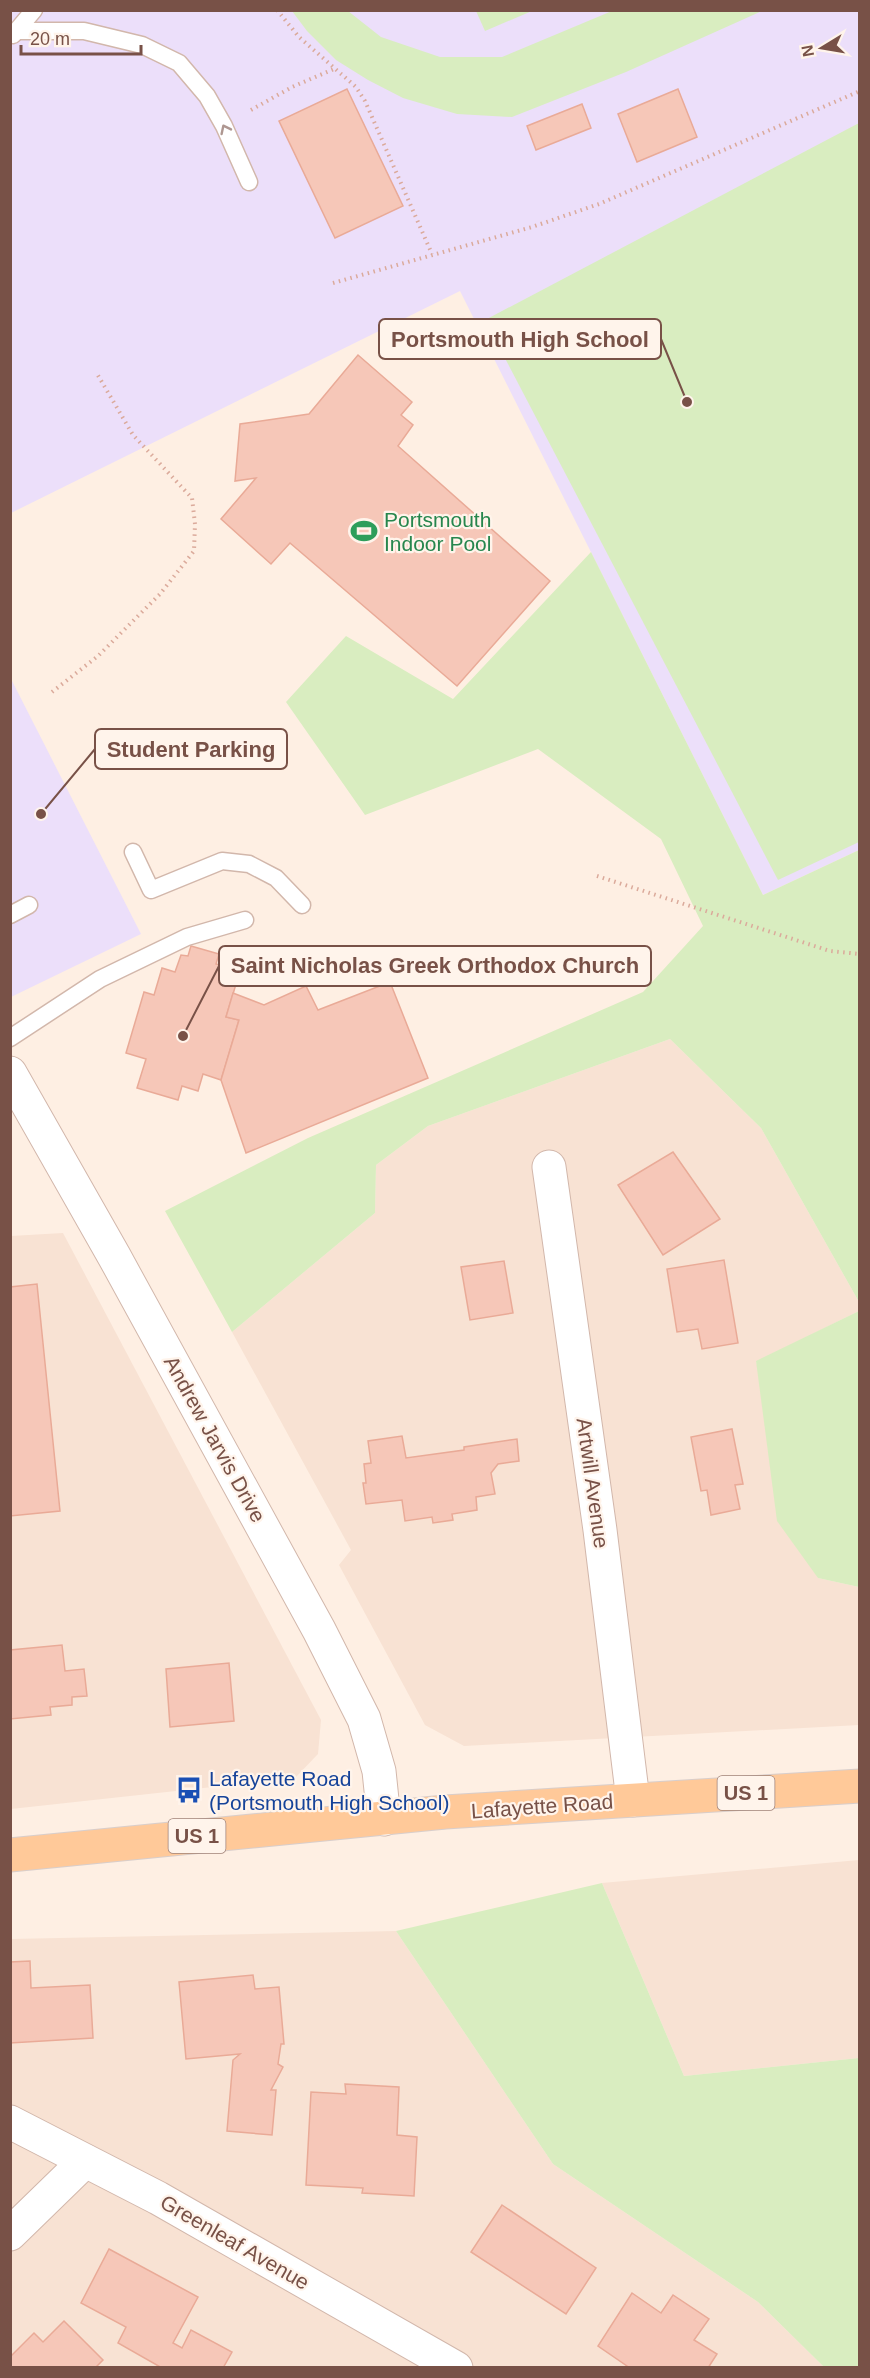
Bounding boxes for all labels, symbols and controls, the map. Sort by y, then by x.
scale bar [21,18,141,56]
north arrow [792,18,852,78]
text: 20 m [30,29,70,49]
text: N [798,43,817,58]
one-way arrow [221,125,232,135]
callout: Portsmouth High School [379,319,661,359]
text: Portsmouth High School [391,327,649,352]
place label: Portsmouth Indoor Pool [384,508,491,555]
sports icon: Portsmouth Indoor Pool [349,516,379,546]
callout: Student Parking [95,729,287,769]
text: Student Parking [107,737,275,762]
callout: Saint Nicholas Greek Orthodox Church [219,946,651,986]
text: Saint Nicholas Greek Orthodox Church [231,953,639,978]
street label: Andrew Jarvis Drive [160,1352,270,1526]
street label: Artwill Avenue [572,1416,614,1550]
place label: Lafayette Road (Portsmouth High School) [209,1767,449,1814]
bus stop icon: Lafayette Road (Portsmouth High School) [174,1775,204,1805]
road number: US 1 [718,1776,774,1810]
street label: Lafayette Road [470,1790,614,1822]
road number: US 1 [168,1819,226,1853]
street label: Greenleaf Avenue [157,2190,313,2294]

